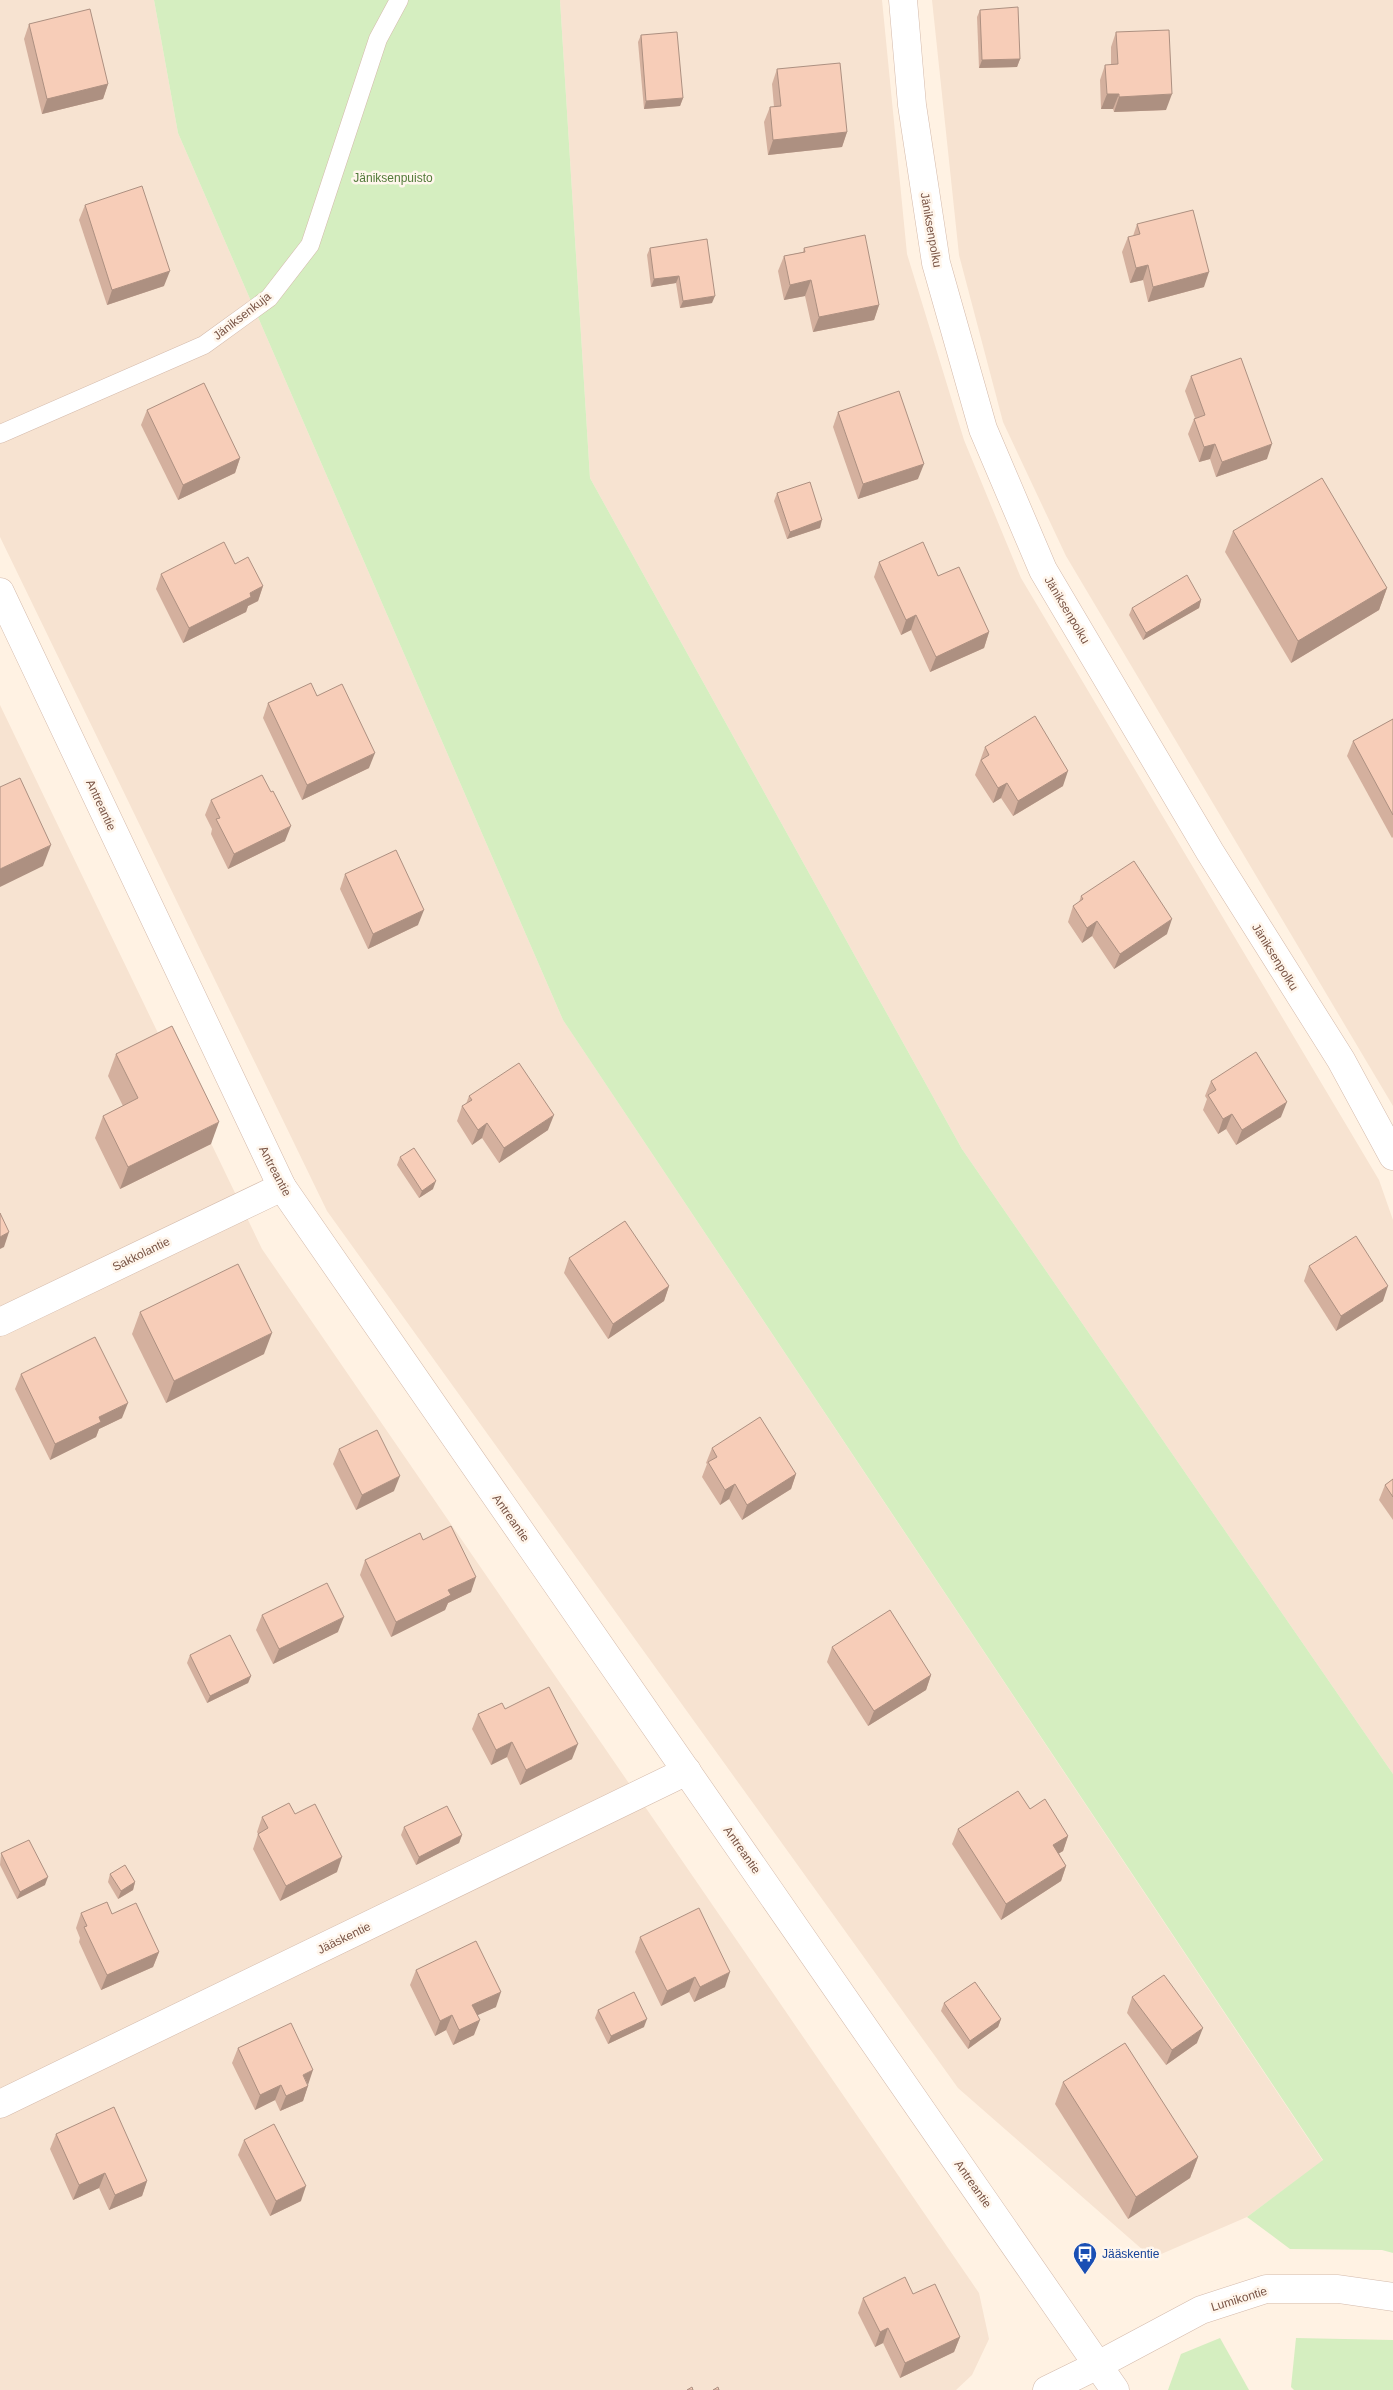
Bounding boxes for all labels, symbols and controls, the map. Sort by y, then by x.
park label: Jäniksenpuisto [353,171,433,185]
street label: Jäniksenpolku [918,191,944,269]
street label: Jäniksenkuja [210,289,274,343]
street label: Jäniksenpolku [1041,574,1093,646]
street label: Antreantie [83,777,119,833]
street label: Jäniksenpolku [1249,921,1301,993]
street label: Antreantie [256,1144,294,1199]
street label: Sakkolantie [110,1234,172,1274]
street label: Antreantie [490,1492,533,1545]
street label: Antreantie [721,1824,764,1877]
street label: Jääskentie [315,1919,373,1957]
street label: Antreantie [952,2158,995,2211]
bus stop icon: Jääskentie [1072,2241,1098,2275]
place label: Jääskentie [1102,2247,1160,2261]
street label: Lumikontie [1209,2284,1269,2314]

